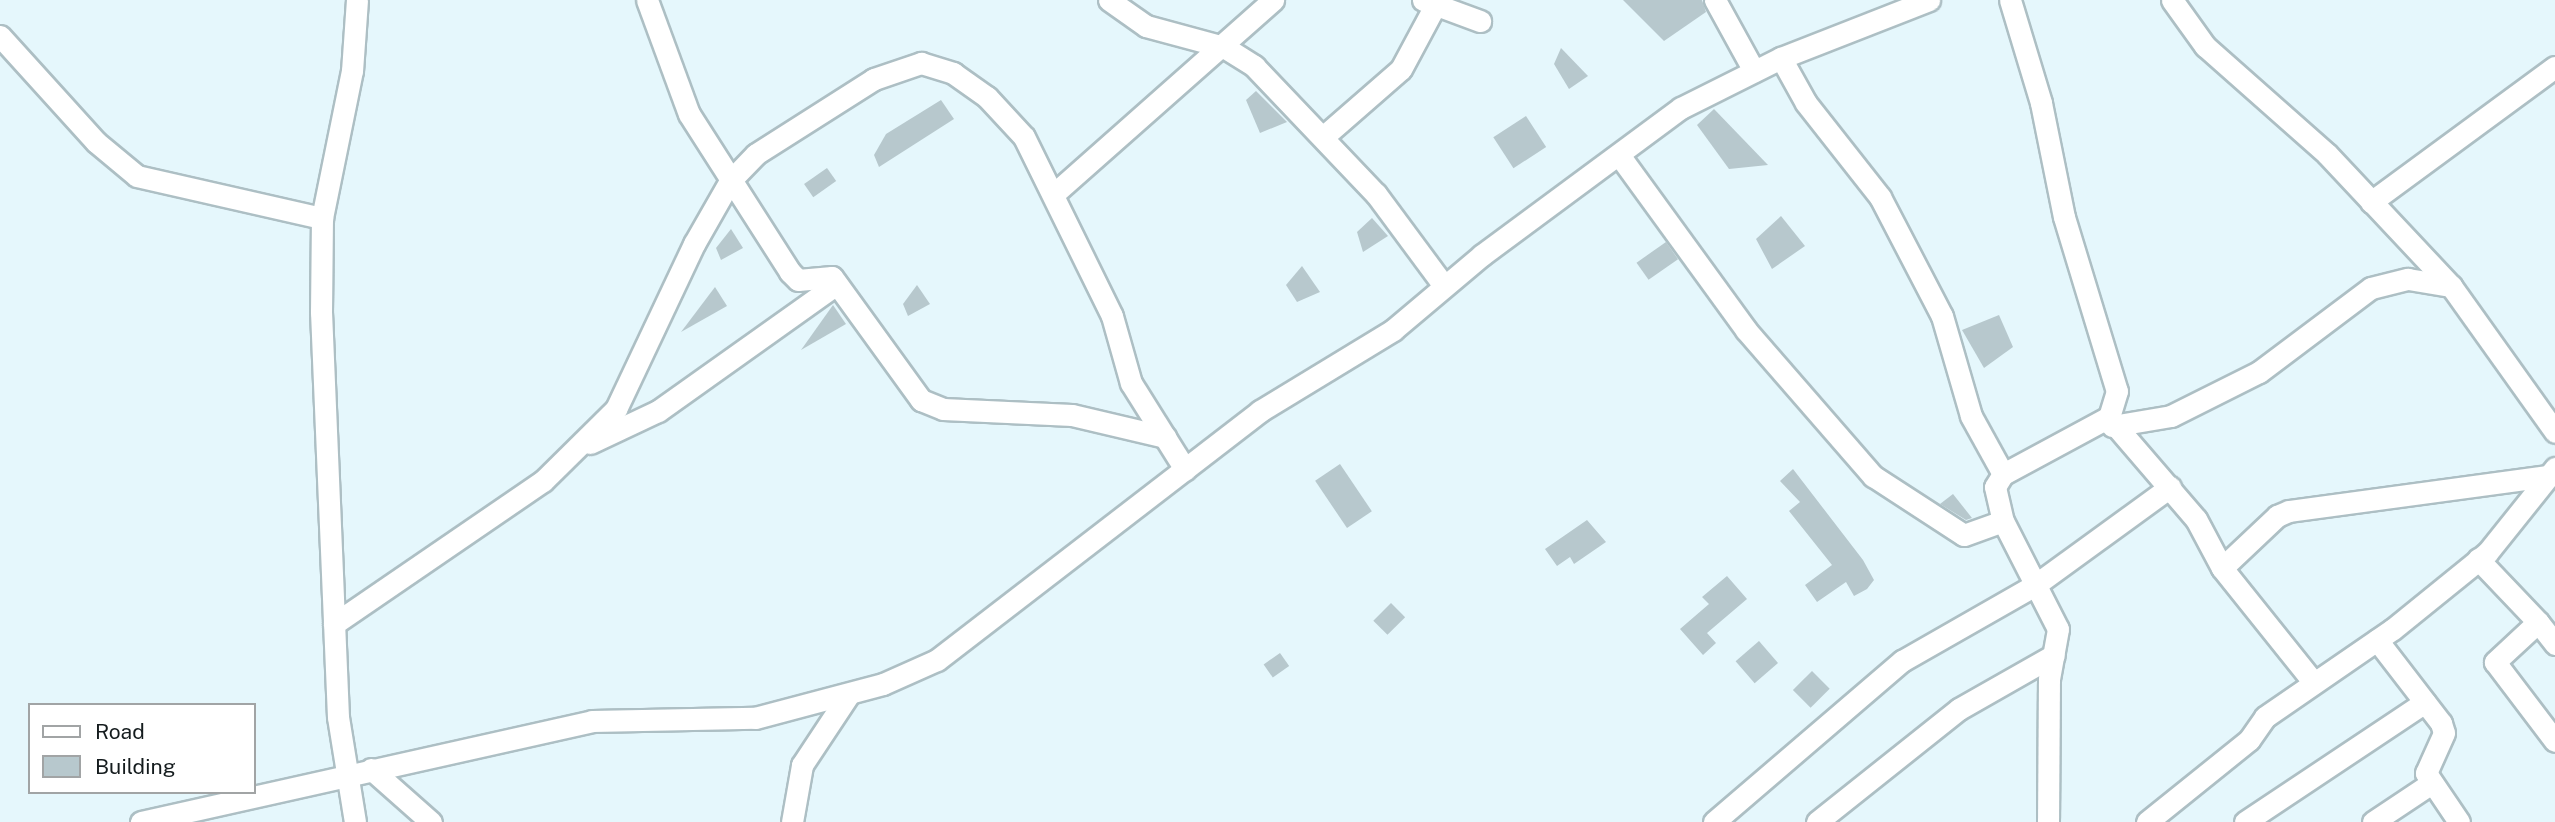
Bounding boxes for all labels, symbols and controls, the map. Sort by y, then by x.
legend [28,703,256,794]
text: Road [95,719,145,744]
text: Building [95,754,176,779]

